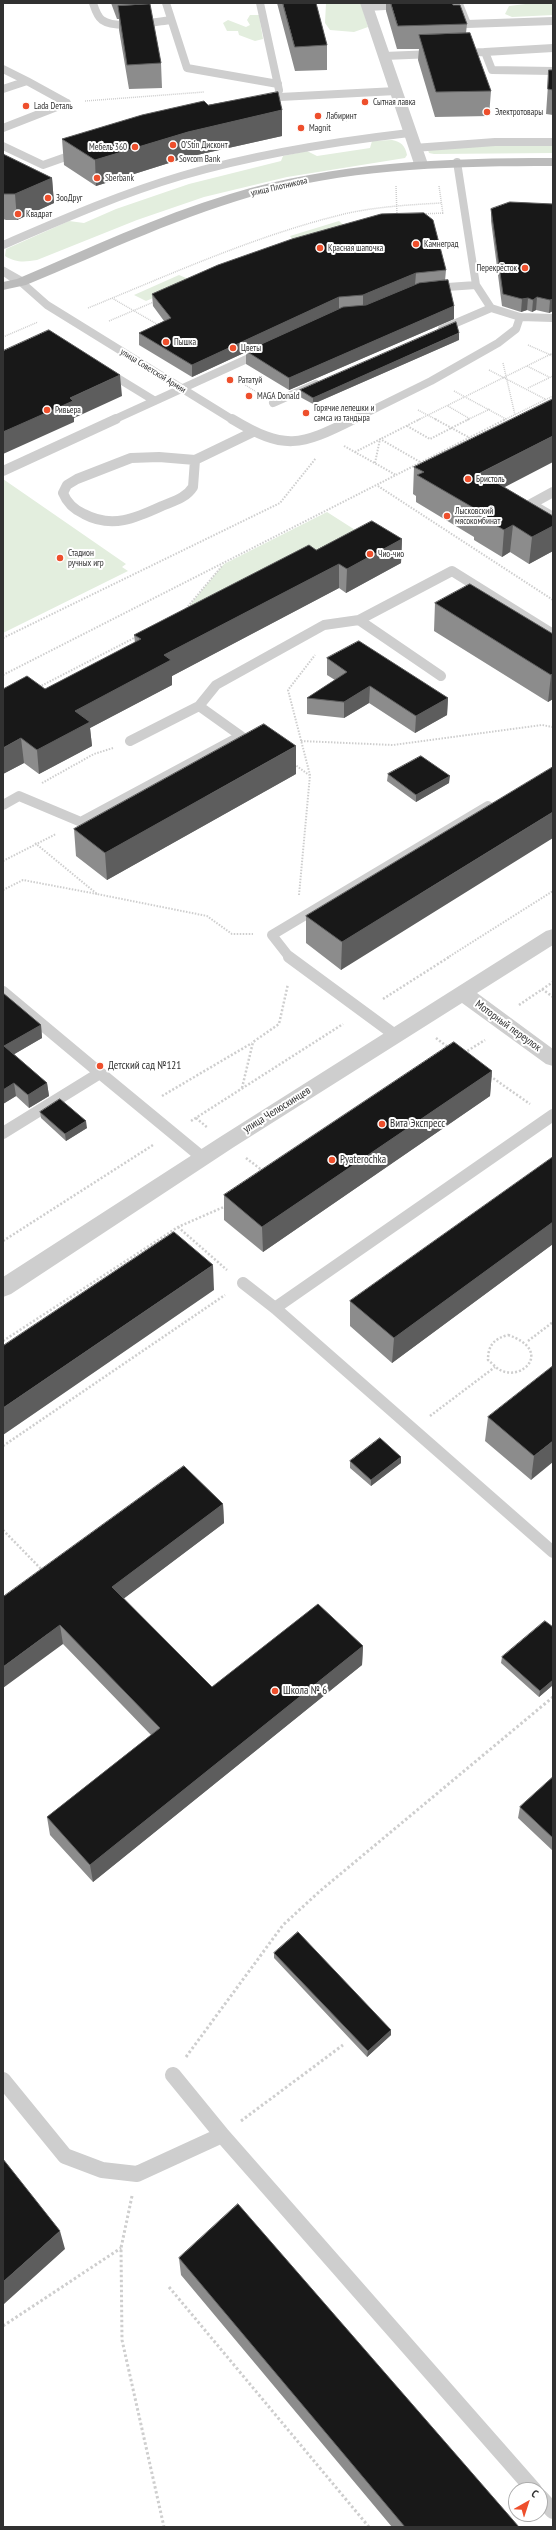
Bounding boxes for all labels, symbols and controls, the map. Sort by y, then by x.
marker: Сытная лавка [360,97,370,107]
place label: Сытная лавка [373,97,416,107]
marker: Lada Dеталь [21,101,31,111]
place label: Lada Dеталь [34,101,73,111]
marker: Электротовары [482,107,492,117]
place label: Электротовары [495,107,543,117]
marker: Лабиринт [313,111,323,121]
place label: Лабиринт [326,111,357,121]
marker: Magnit [296,123,306,133]
place label: Magnit [309,123,331,133]
marker: O'Stin Дисконт [168,140,178,150]
place label: O'Stin Дисконт [181,140,228,150]
place label: Мебель 360 [89,142,127,152]
marker: Мебель 360 [130,142,140,152]
marker: Sovcom Bank [166,154,176,164]
place label: Sovcom Bank [179,154,220,164]
marker: Sberbank [92,173,102,183]
place label: Sberbank [105,173,134,183]
street label: улица Плотникова [250,175,308,199]
marker: ЗооДруг [43,193,53,203]
place label: ЗооДруг [56,193,82,203]
marker: Квадрат [13,209,23,219]
place label: Квадрат [26,209,52,219]
marker: Камнеград [411,239,421,249]
place label: Камнеград [424,239,458,249]
marker: Красная шапочка [315,243,325,253]
place label: Красная шапочка [328,243,383,253]
place label: Перекрёсток [477,263,517,273]
marker: Перекрёсток [520,263,530,273]
marker: Пышка [161,337,171,347]
place label: Пышка [174,337,196,347]
marker: Цветы [228,343,238,353]
place label: Цветы [241,343,261,353]
street label: улица Советской Армии [118,346,188,396]
marker: Рататуй [225,375,235,385]
place label: Рататуй [238,375,262,385]
marker: MAGA Donald [244,391,254,401]
place label: MAGA Donald [257,391,300,401]
place label: Горячие лепешки и самса из тандыра [314,403,374,424]
marker: Ривьера [42,405,52,415]
place label: Ривьера [55,405,81,415]
marker: Горячие лепешки и самса из тандыра [301,408,311,418]
marker: Бристоль [463,474,473,484]
place label: Бристоль [476,474,505,484]
place label: Лысковский мясокомбинат [455,506,500,527]
marker: Лысковский мясокомбинат [442,511,452,521]
place label: Стадион ручных игр [68,548,104,569]
marker: Чио-чио [365,549,375,559]
place label: Чио-чио [378,549,404,559]
marker: Стадион ручных игр [55,553,65,563]
street label: Моторный переулок [472,998,544,1054]
place label: Детский сад №121 [108,1059,181,1073]
marker: Детский сад №121 [95,1061,105,1071]
street label: улица Челюскинцев [241,1084,313,1136]
place label: Вита Экспресс [390,1117,445,1131]
marker: Вита Экспресс [377,1119,387,1129]
place label: Pyaterochka [340,1153,386,1167]
marker: Pyaterochka [327,1155,337,1165]
place label: Школа № 6 [283,1684,327,1698]
marker: Школа № 6 [270,1686,280,1696]
north arrow [508,2482,548,2522]
text: С [529,2486,541,2500]

